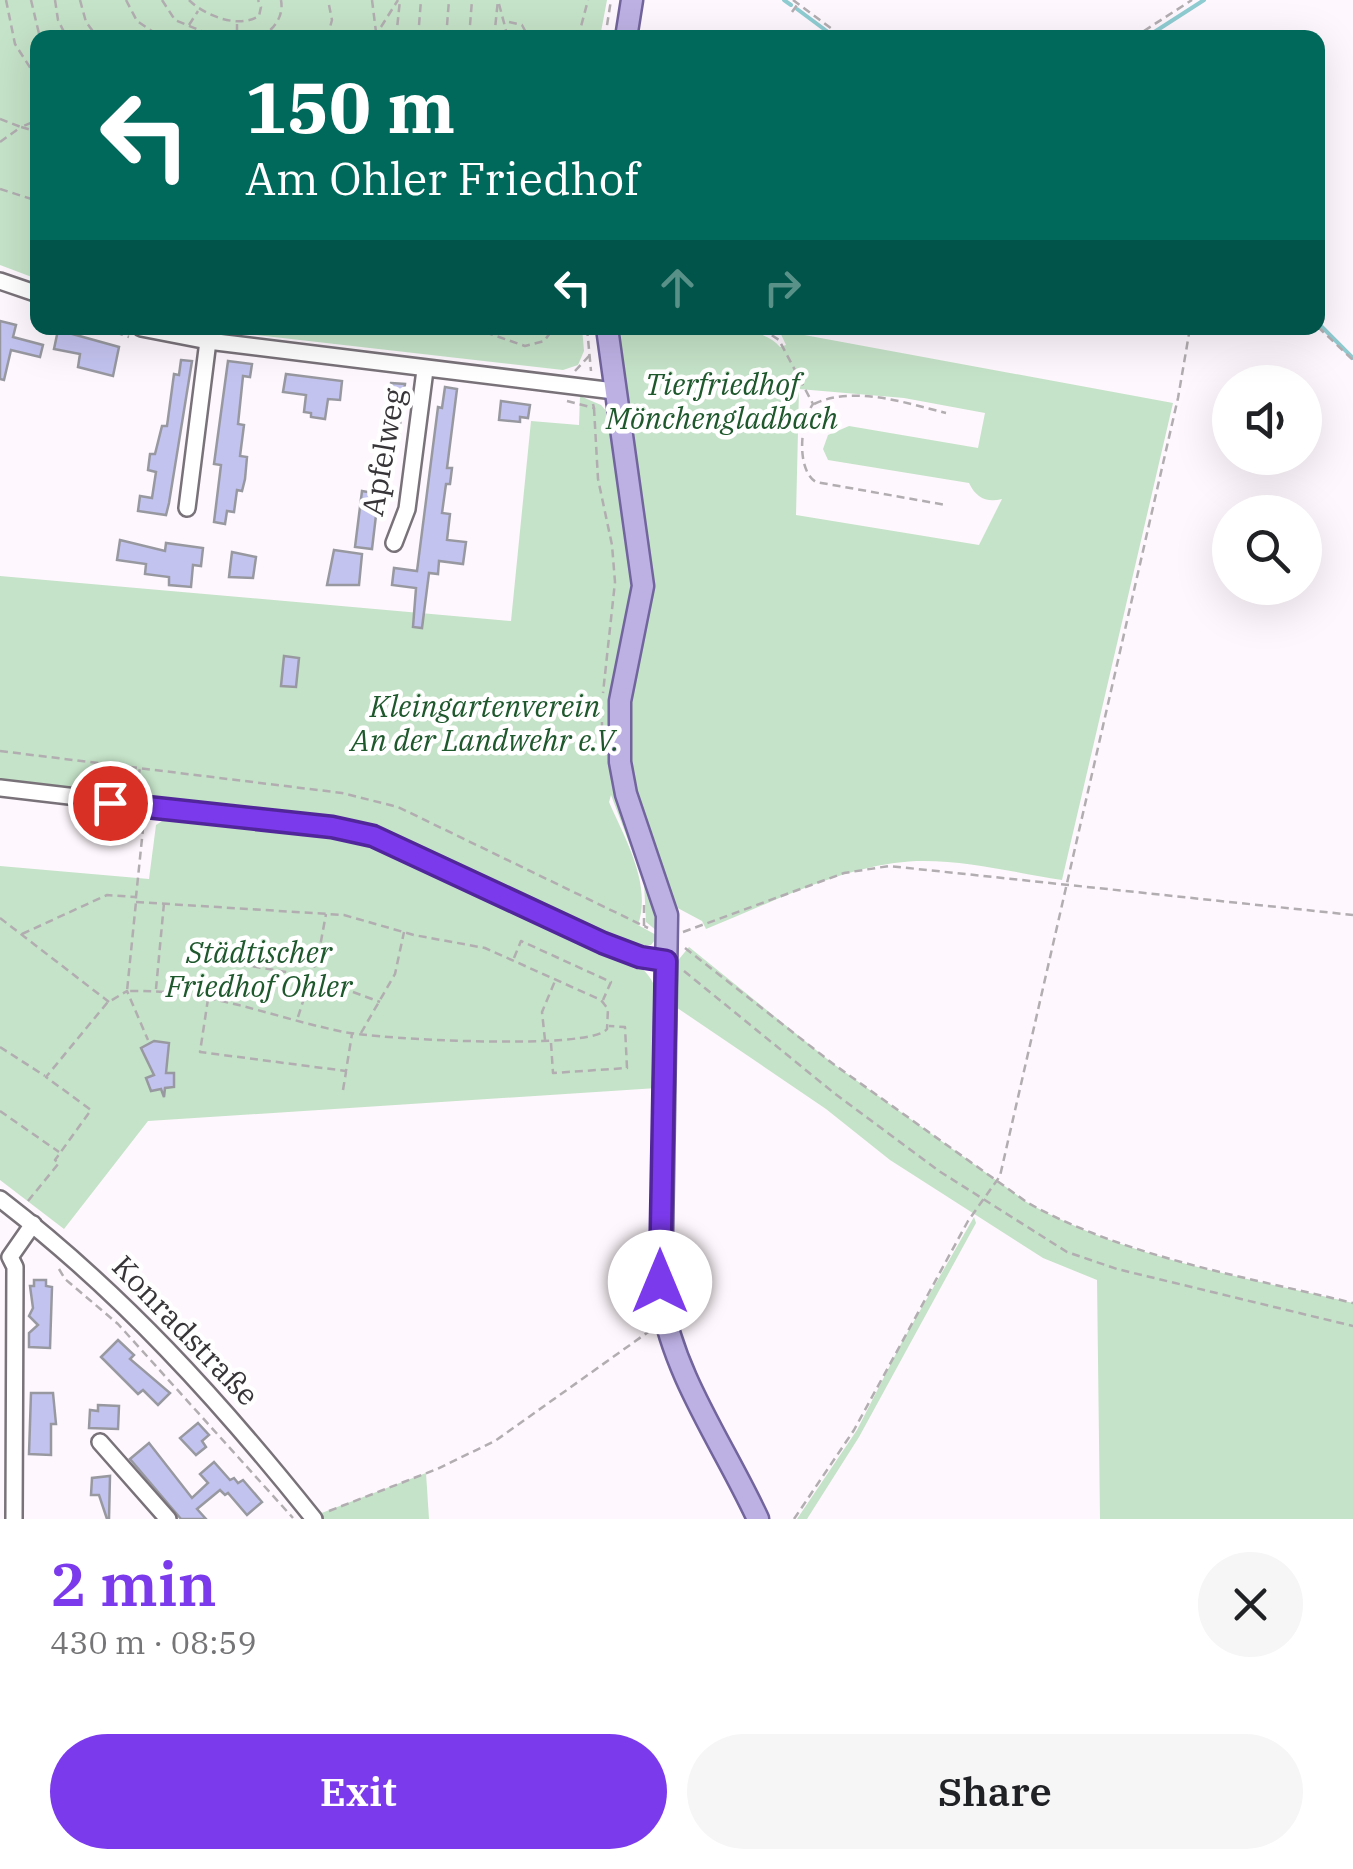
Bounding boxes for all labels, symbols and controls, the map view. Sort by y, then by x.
text: 150 m [245,61,455,152]
icon: left [80,70,210,200]
text: Am Ohler Friedhof [245,149,639,207]
icon: left [545,260,600,315]
icon: ahead [650,260,705,315]
icon: right [755,260,810,315]
park label: Tierfriedhof Mönchengladbach [605,364,838,437]
map controls [1212,365,1322,605]
button: sound [1212,365,1322,475]
street label: Apfelweg [352,385,413,519]
button: search [1212,495,1322,605]
park label: Kleingartenverein An der Landwehr e.V. [349,686,619,759]
pin [68,761,153,846]
icon: arrive [83,776,138,831]
park label: Städtischer Friedhof Ohler [165,932,353,1005]
position arrow [608,1230,712,1334]
street label: Konradstraße [105,1246,268,1413]
text: 2 min [50,1544,217,1623]
button: close [1198,1552,1303,1657]
text: 430 m · 08:59 [50,1621,257,1663]
button: Exit [50,1734,667,1849]
button: Share [687,1734,1303,1849]

